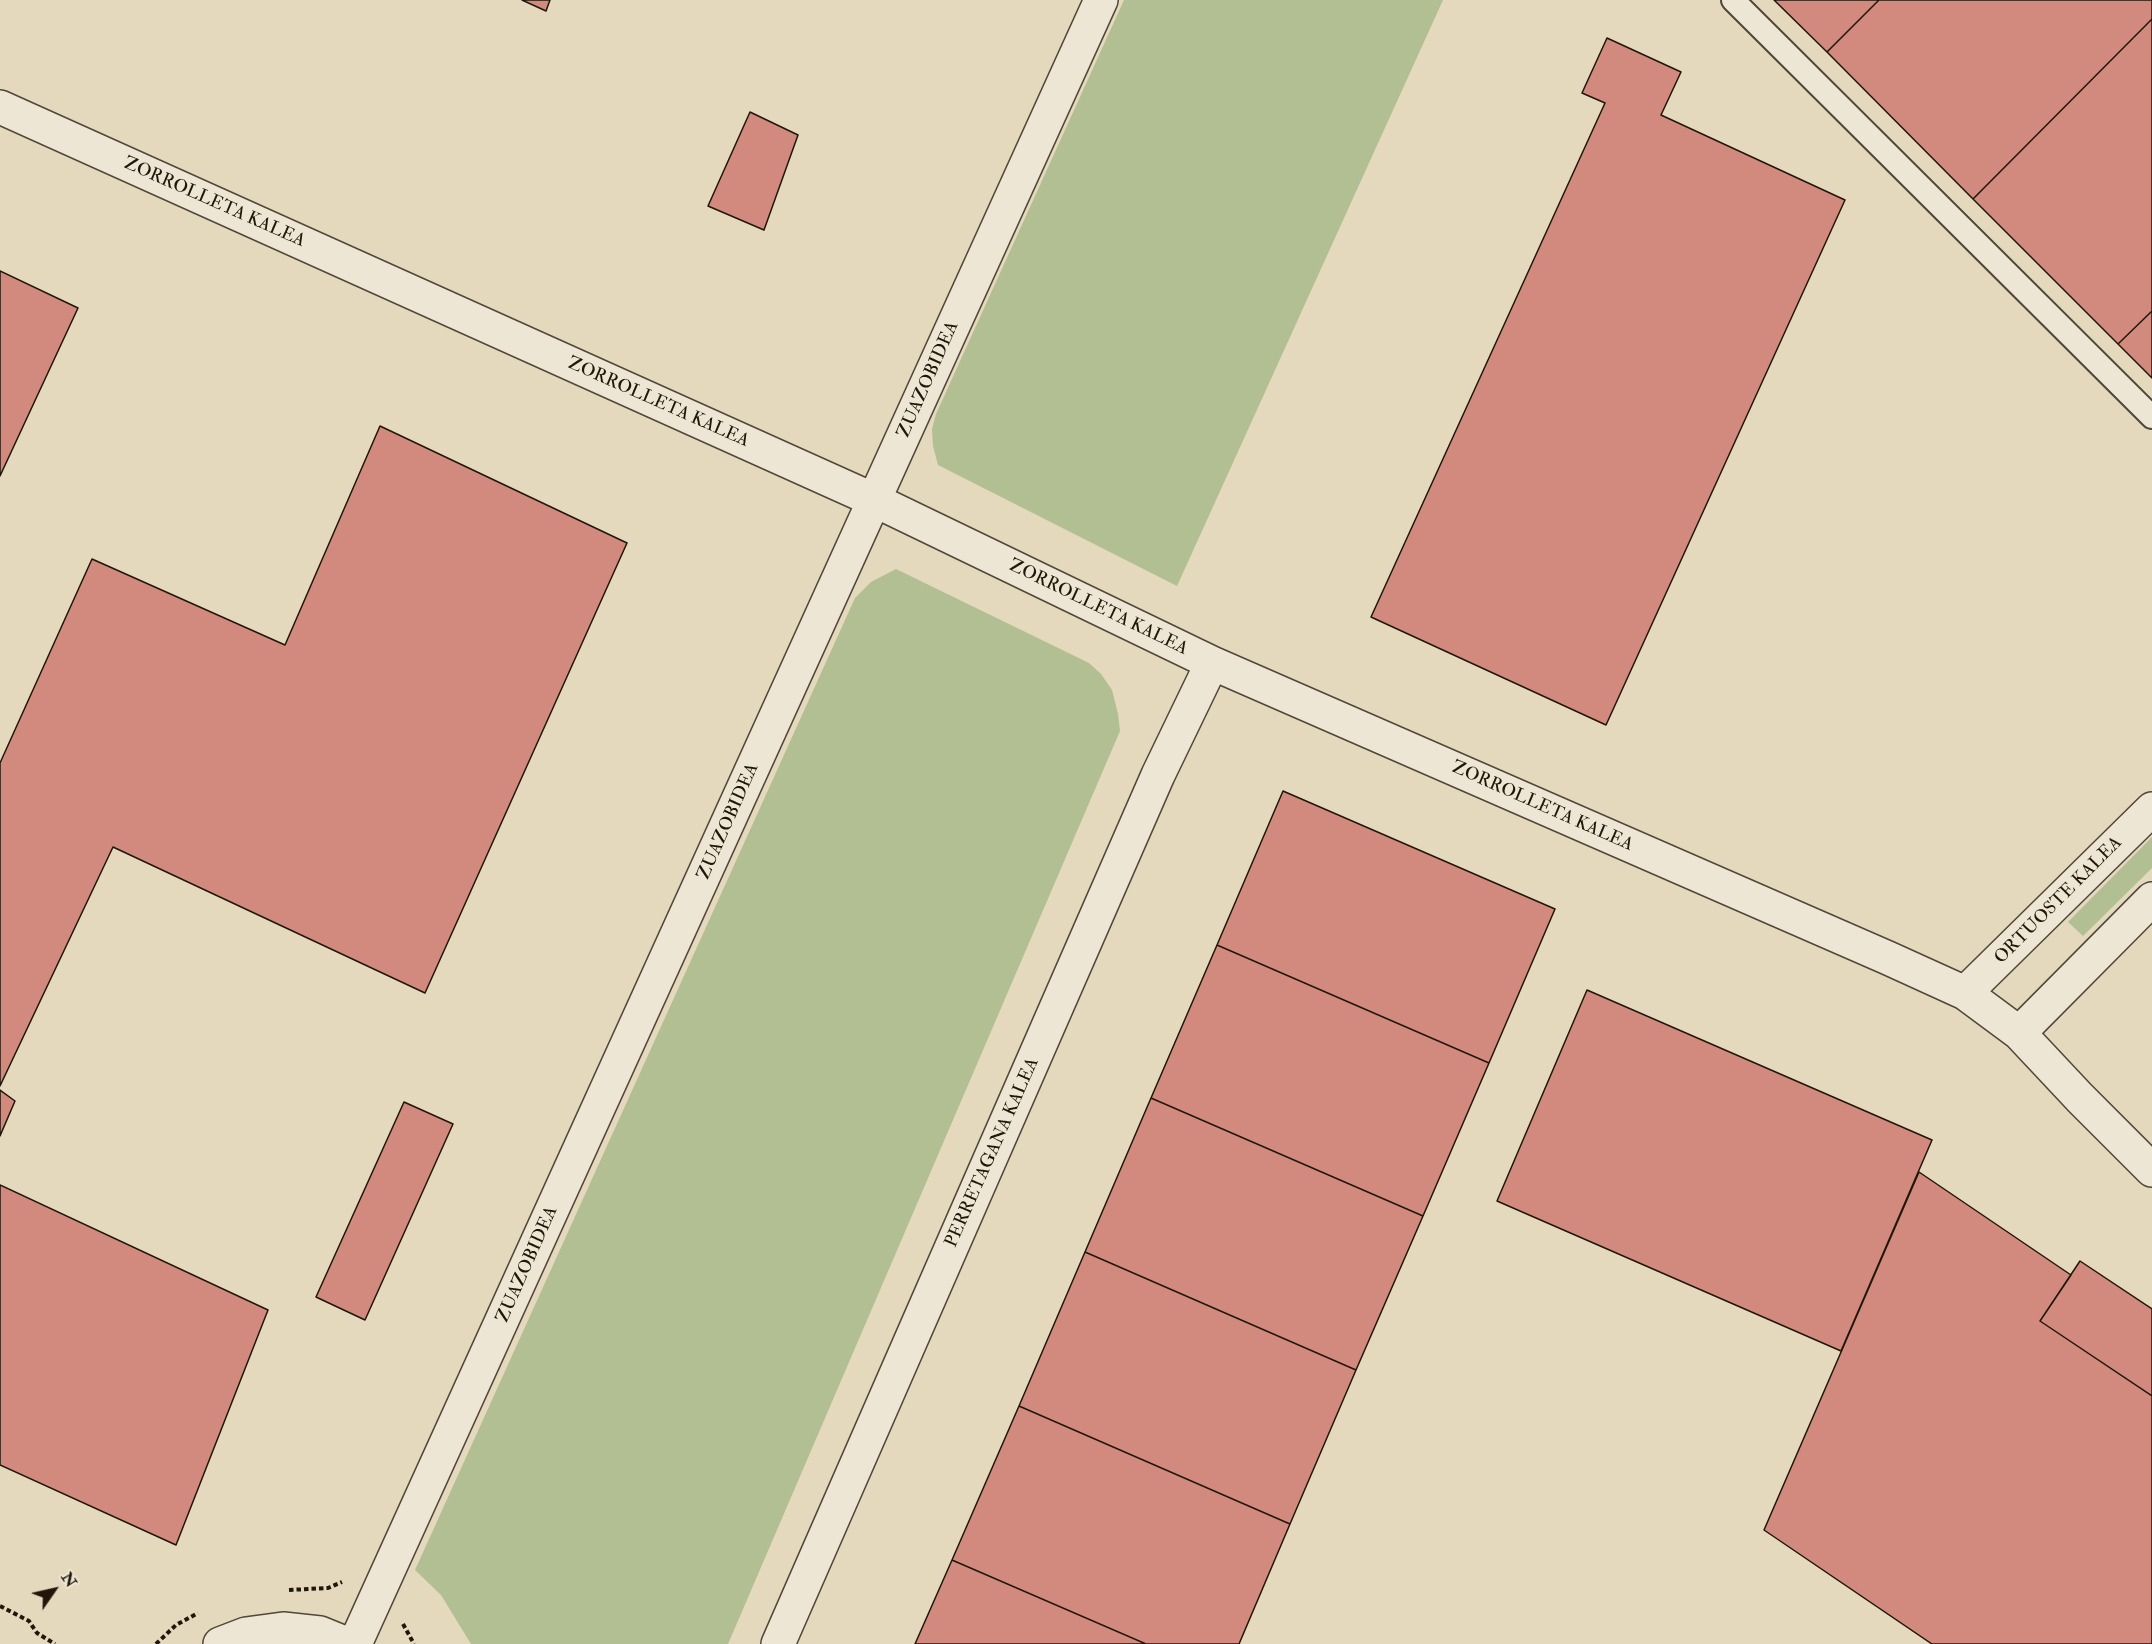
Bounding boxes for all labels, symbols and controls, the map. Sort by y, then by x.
street label: ZORROLLETA KALEA [120,153,308,253]
street label: ZUAZOBIDEA [894,318,964,442]
street label: ZORROLLETA KALEA [564,353,752,453]
street label: ZORROLLETA KALEA [1005,555,1191,661]
street label: ZORROLLETA KALEA [1448,757,1636,857]
street label: ZUAZOBIDEA [694,760,764,884]
street label: ORTUOSTE KALEA [1991,833,2127,969]
street label: PERRETAGANA KALEA [941,1055,1045,1251]
street label: ZUAZOBIDEA [493,1203,563,1327]
north arrow [24,1560,84,1620]
text: N [57,1568,81,1591]

